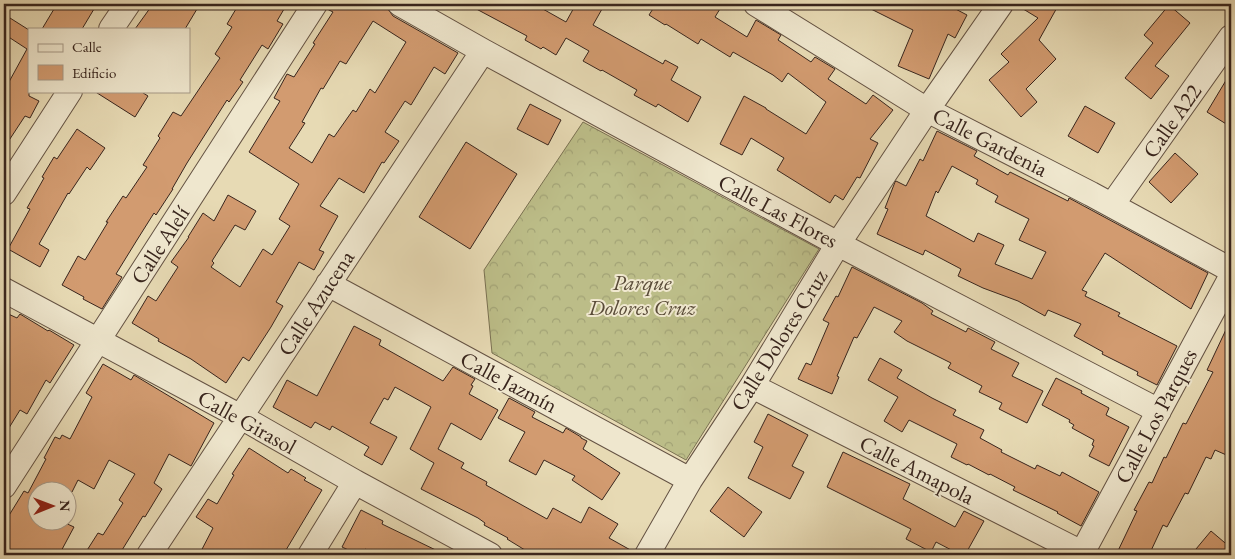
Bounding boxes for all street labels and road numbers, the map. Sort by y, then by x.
street label: Calle A22 [1136,78,1208,164]
street label: Calle Gardenia [927,101,1053,184]
street label: Calle Las Flores [713,167,843,255]
street label: Calle Alelí [124,200,196,290]
street label: Calle Azucena [271,245,361,361]
street label: Calle Dolores Cruz [724,263,834,416]
street label: Calle Los Parques [1108,343,1204,489]
street label: Calle Jazmín [455,344,563,420]
street label: Calle Girasol [193,383,301,461]
street label: Calle Amapola [855,429,980,511]

